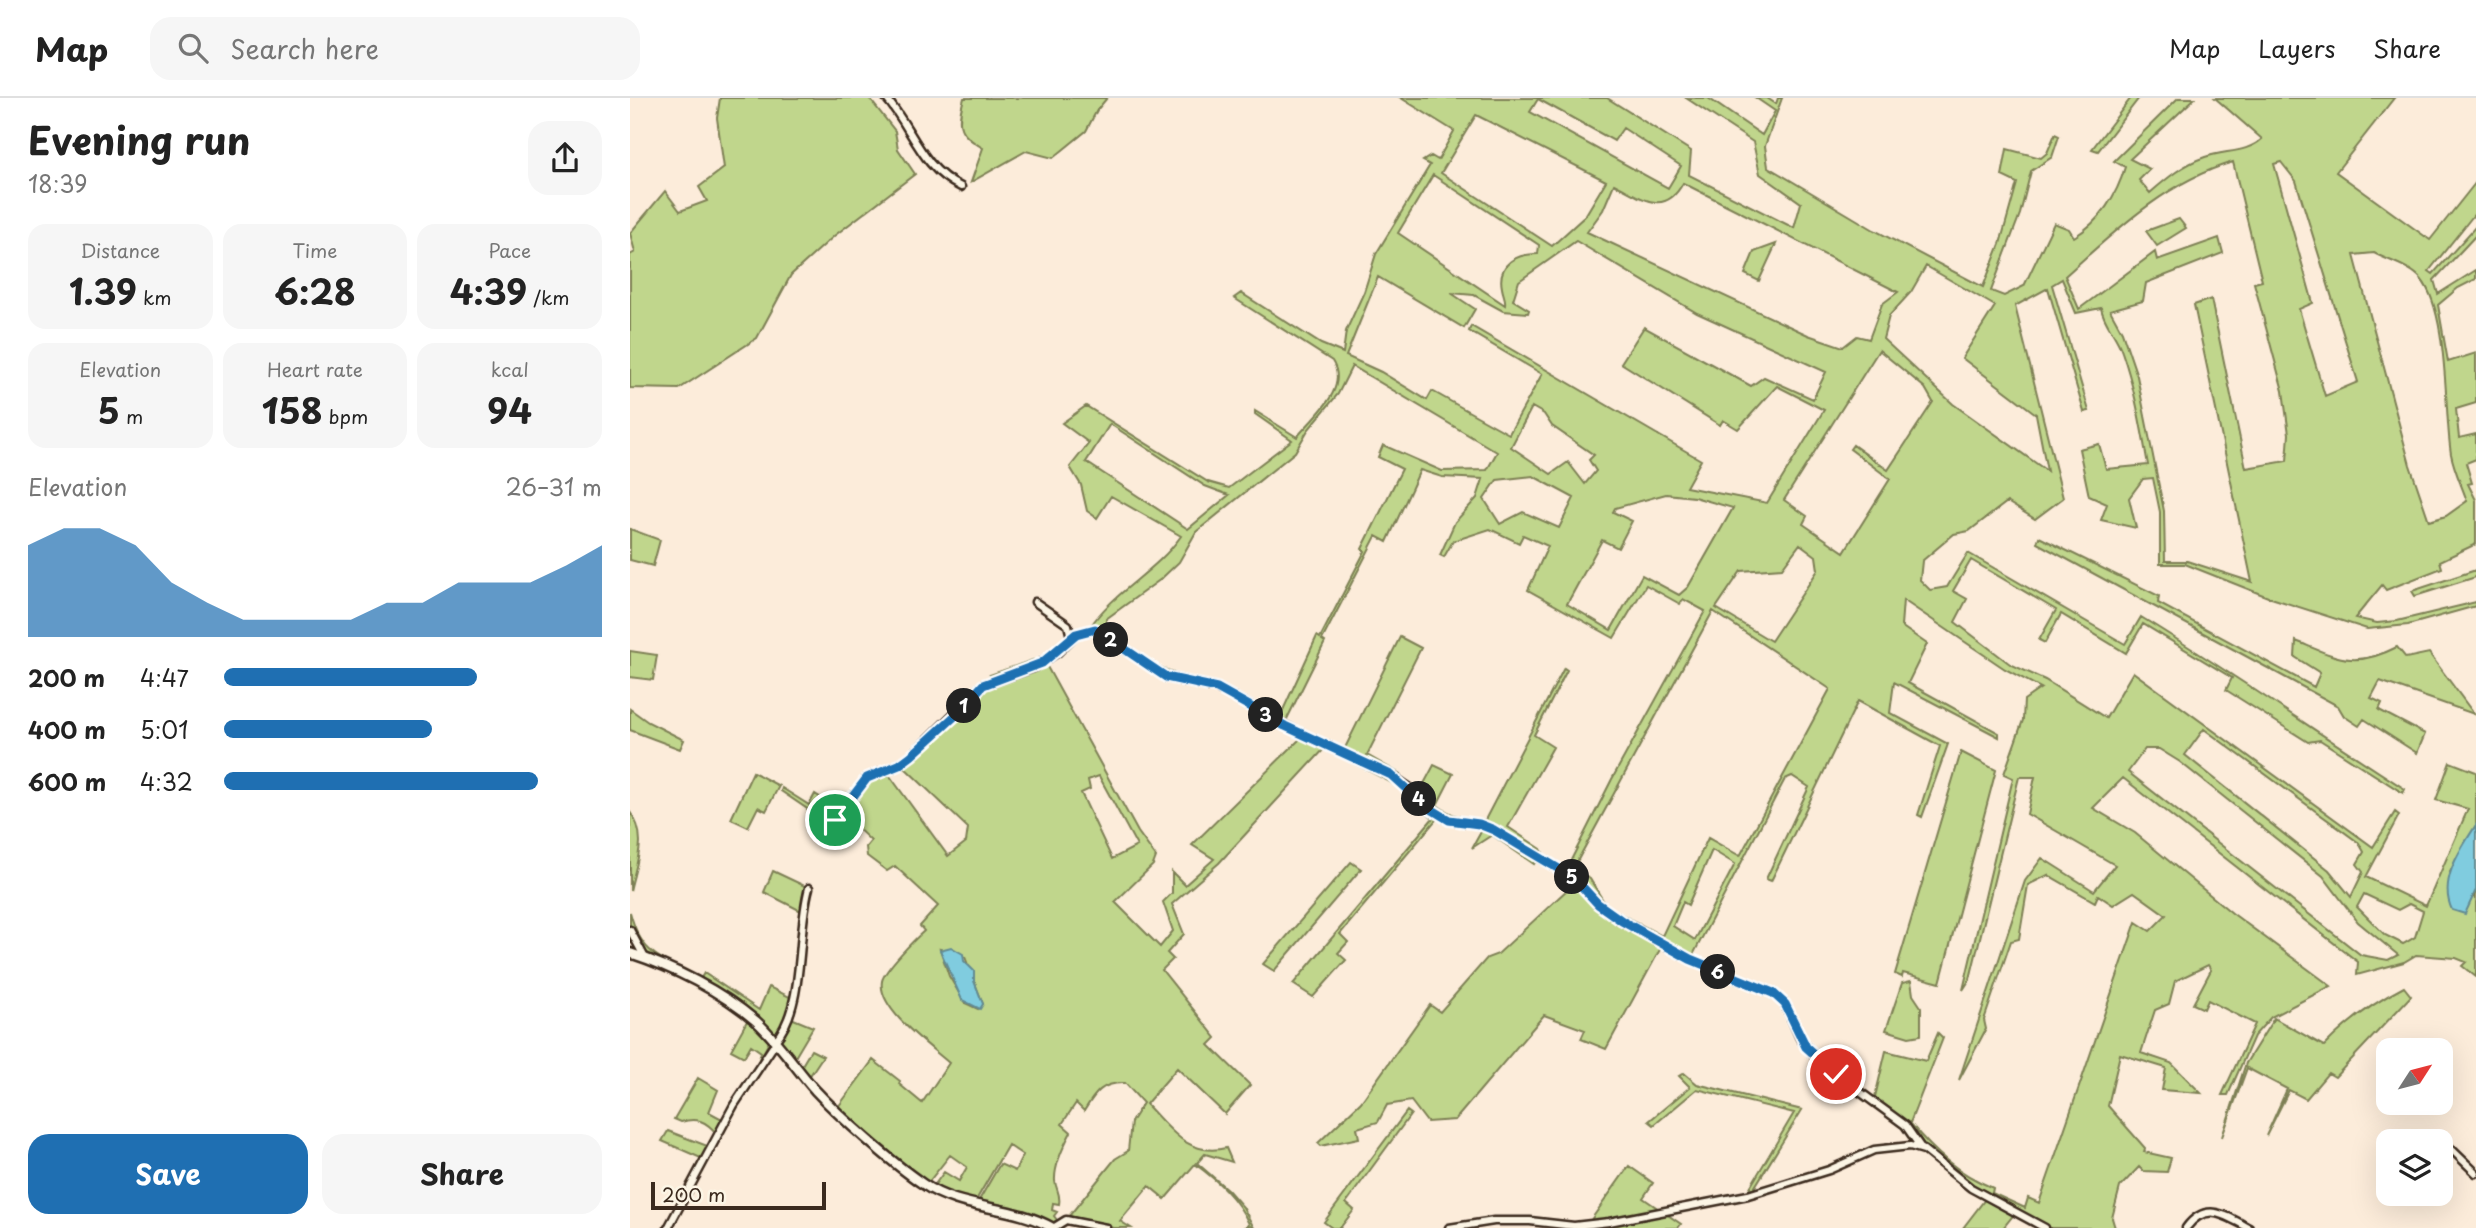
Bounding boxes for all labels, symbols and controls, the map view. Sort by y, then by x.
search box [150,17,640,80]
text: Map [35,23,108,73]
icon: search [174,29,212,67]
text: Search here [230,29,379,68]
text: Map [2169,30,2220,66]
text: Layers [2258,30,2335,66]
text: Share [2373,30,2441,66]
text: Evening run [28,111,250,168]
button: share [528,121,602,195]
text: 18:39 [28,166,87,201]
text: Distance [80,236,160,264]
text: Time [293,236,337,264]
text: Pace [488,236,531,264]
text: 1.39 [69,264,137,317]
text: 6:28 [274,264,356,317]
text: 4:39 [450,264,527,317]
text: km [137,283,172,311]
text: /km [527,283,570,311]
text: Elevation [79,355,161,383]
text: Heart rate [267,355,363,383]
text: kcal [491,355,529,383]
text: 5 [97,383,120,436]
text: 158 [262,383,323,436]
text: 94 [487,383,532,436]
text: m [120,402,143,430]
text: bpm [323,402,368,430]
text: Elevation [28,469,127,504]
text: 26–31 m [505,469,602,504]
pin: 2 [1093,622,1128,658]
text: 2 [1104,625,1117,653]
text: 200 m [28,660,105,695]
text: 4:47 [140,660,189,695]
pin: 1 [946,688,982,724]
text: 1 [959,691,968,719]
pin: 3 [1248,698,1284,732]
text: 3 [1259,700,1272,728]
text: 400 m [28,712,106,747]
text: 5:01 [140,712,188,747]
text: 600 m [28,764,106,799]
text: 4:32 [140,764,193,799]
pin: 4 [1402,782,1436,816]
text: 4 [1412,784,1425,812]
pin [805,790,865,850]
icon: arrive [816,801,854,839]
pin: 5 [1555,860,1590,894]
text: 5 [1565,862,1578,890]
pin: 6 [1700,954,1736,990]
text: 6 [1711,957,1724,985]
north arrow [2376,1038,2454,1115]
map controls [2376,1038,2453,1206]
pin [1806,1044,1866,1104]
icon: check [1817,1055,1855,1093]
button: layers [2376,1129,2453,1206]
button: Save [28,1134,308,1214]
button: Share [322,1134,602,1214]
scale bar [651,1179,826,1211]
text: 200 m [662,1180,725,1208]

